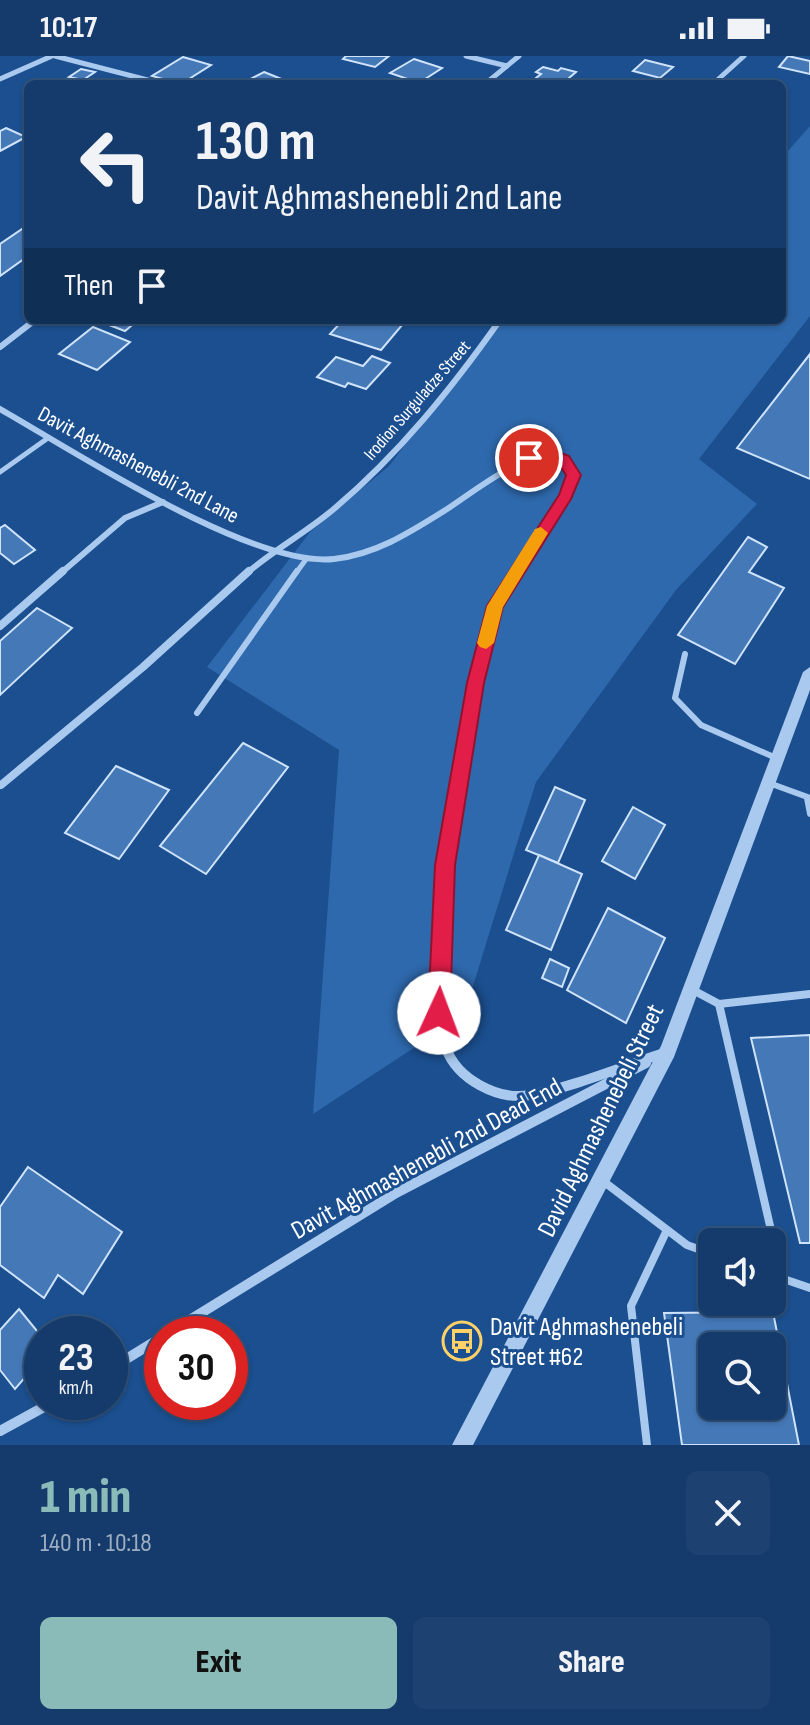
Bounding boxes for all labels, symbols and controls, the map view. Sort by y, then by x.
text: 10:17 [40,10,97,46]
text: 130 m [196,109,316,176]
icon: left [64,112,168,216]
text: Davit Aghmashenebli 2nd Lane [196,177,563,220]
icon: arrive [130,264,174,308]
text: Then [64,268,114,304]
street label: Irodion Surguladze Street [360,336,475,464]
street label: Davit Aghmashenebli 2nd Lane [33,401,244,530]
pin [495,424,563,492]
icon: arrive [507,436,551,480]
position arrow [397,971,481,1055]
street label: David Aghmashenebeli Street [532,999,671,1242]
street label: Davit Aghmashenebli 2nd Dead End [286,1072,567,1247]
map controls [698,1228,786,1420]
button: sound [698,1228,786,1316]
place label: Davit Aghmashenebeli Street #62 [490,1312,683,1373]
speed limit sign: 30 [144,1316,248,1420]
bus stop icon: Davit Aghmashenebeli Street #62 [441,1320,483,1362]
button: search [698,1332,786,1420]
text: 23 [58,1334,94,1382]
text: km/h [59,1376,93,1400]
text: 1 min [40,1469,131,1526]
button: close [686,1471,770,1555]
text: 140 m · 10:18 [40,1528,152,1559]
button: Exit [40,1617,397,1709]
button: Share [413,1617,770,1709]

